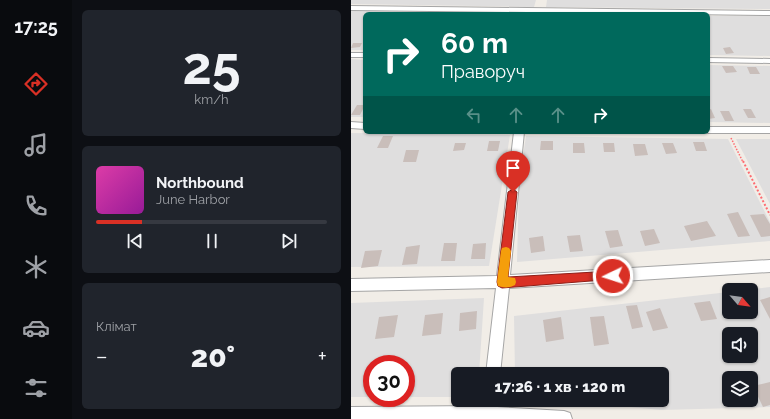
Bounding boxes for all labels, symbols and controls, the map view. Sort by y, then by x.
text: 17:25 [14,16,58,37]
text: 60 m [441,27,508,60]
icon: right [375,28,427,80]
text: 25 [182,35,241,96]
text: Праворуч [441,61,525,82]
icon: directions [22,70,50,98]
text: km/h [194,92,229,107]
icon: left [463,104,485,126]
icon: ahead [505,104,527,126]
icon: ahead [547,104,569,126]
icon: right [589,104,611,126]
icon: music [22,131,50,159]
pin [496,151,530,192]
icon: arrive [502,157,524,179]
text: Northbound [156,174,244,192]
icon: phone [22,192,50,220]
text: June Harbor [156,192,230,207]
icon: previous [124,230,146,252]
icon: pause [201,230,223,252]
icon: next [278,230,300,252]
icon: climate [22,253,50,281]
position arrow [592,255,634,297]
north arrow [722,283,758,319]
map controls [722,283,758,407]
icon: car [22,314,50,342]
text: Клімат [96,319,137,334]
button: sound [722,327,758,363]
text: 20° [191,339,235,374]
text: − [96,343,108,369]
text: + [318,343,327,369]
speed limit sign: 30 [363,355,415,407]
button: layers [722,371,758,407]
icon: filters [22,374,50,402]
text: 17:26 · 1 хв · 120 m [495,378,625,396]

